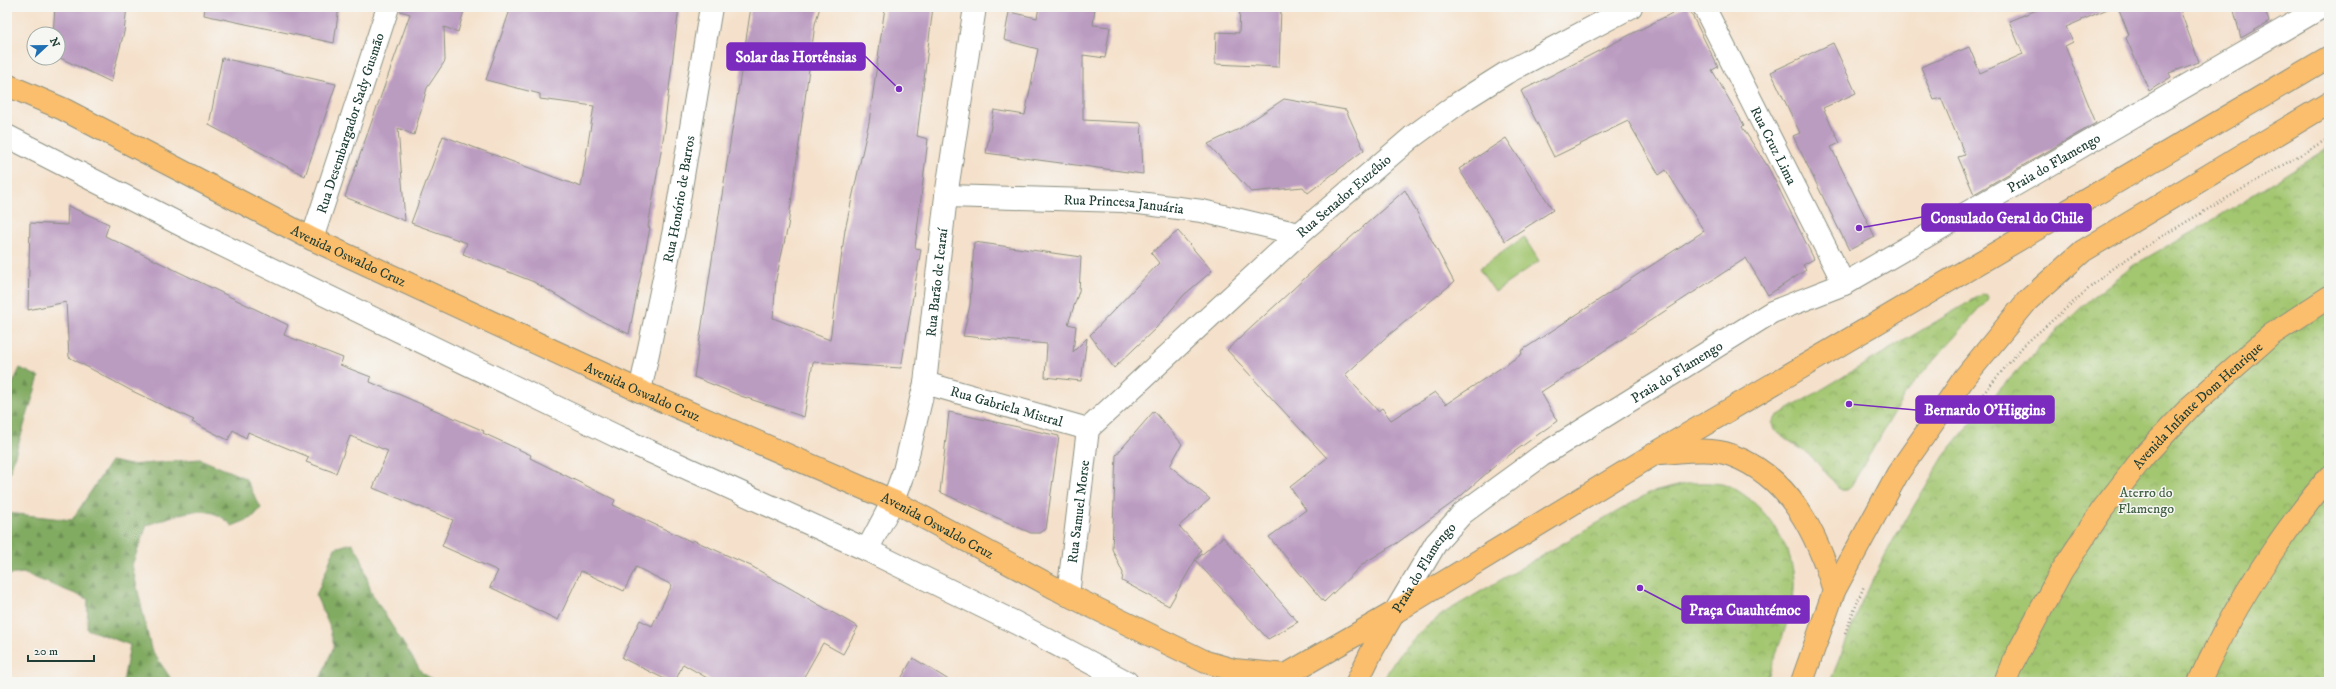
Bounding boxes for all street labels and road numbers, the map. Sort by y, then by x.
street label: Rua Desembargador Sady Gusmão [313,31,389,216]
street label: Rua Cruz Lima [1746,104,1800,188]
street label: Praia do Flamengo [2004,129,2104,197]
street label: Rua Honório de Barros [659,134,700,264]
street label: Rua Senador Euzébio [1293,151,1395,242]
street label: Rua Princesa Januária [1063,191,1185,219]
street label: Avenida Oswaldo Cruz [287,222,409,291]
street label: Rua Barão de Icaraí [922,226,952,338]
street label: Praia do Flamengo [1628,337,1726,408]
street label: Avenida Infante Dom Henrique [2129,338,2267,473]
street label: Avenida Oswaldo Cruz [581,359,703,426]
street label: Rua Gabriela Mistral [948,383,1066,432]
street label: Rua Samuel Morse [1064,459,1094,564]
street label: Avenida Oswaldo Cruz [878,489,997,563]
street label: Praia do Flamengo [1388,519,1460,617]

